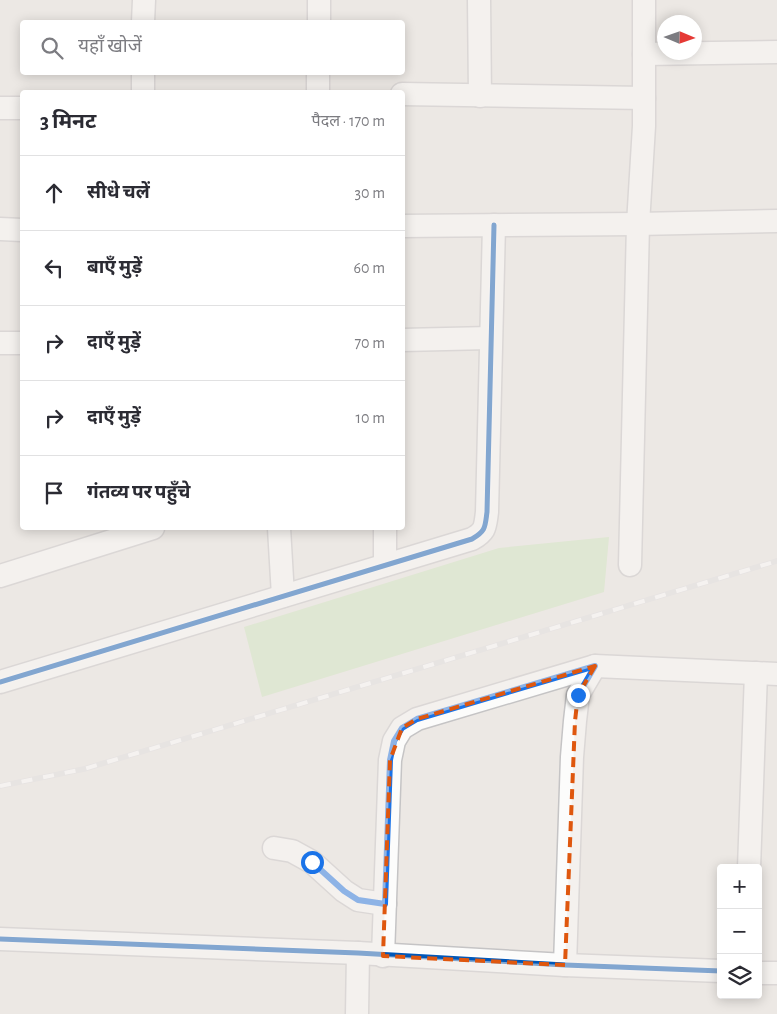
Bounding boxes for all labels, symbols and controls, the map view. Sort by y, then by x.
north arrow [657,15,702,60]
search box [20,20,405,75]
icon: search [38,34,66,62]
text: यहाँ खोजें [78,37,142,56]
text: 3 मिनट [40,111,96,132]
text: पैदल · 170 m [312,113,385,129]
icon: ahead [40,179,68,207]
text: सीधे चलें [87,183,150,202]
text: 30 m [355,185,385,201]
icon: left [40,254,68,282]
text: बाएँ मुड़ें [87,258,142,277]
text: 60 m [354,260,385,276]
icon: right [40,329,68,357]
text: दाएँ मुड़ें [87,333,141,352]
text: 70 m [354,335,385,351]
icon: right [40,404,68,432]
text: दाएँ मुड़ें [87,408,141,427]
text: 10 m [356,410,385,426]
icon: arrive [40,479,68,507]
text: गंतव्य पर पहुँचे [87,483,190,502]
route end [567,684,590,707]
route start [301,851,324,874]
map controls [717,864,762,999]
button: + [717,864,762,909]
button: − [717,909,762,954]
button: layers [717,954,762,999]

